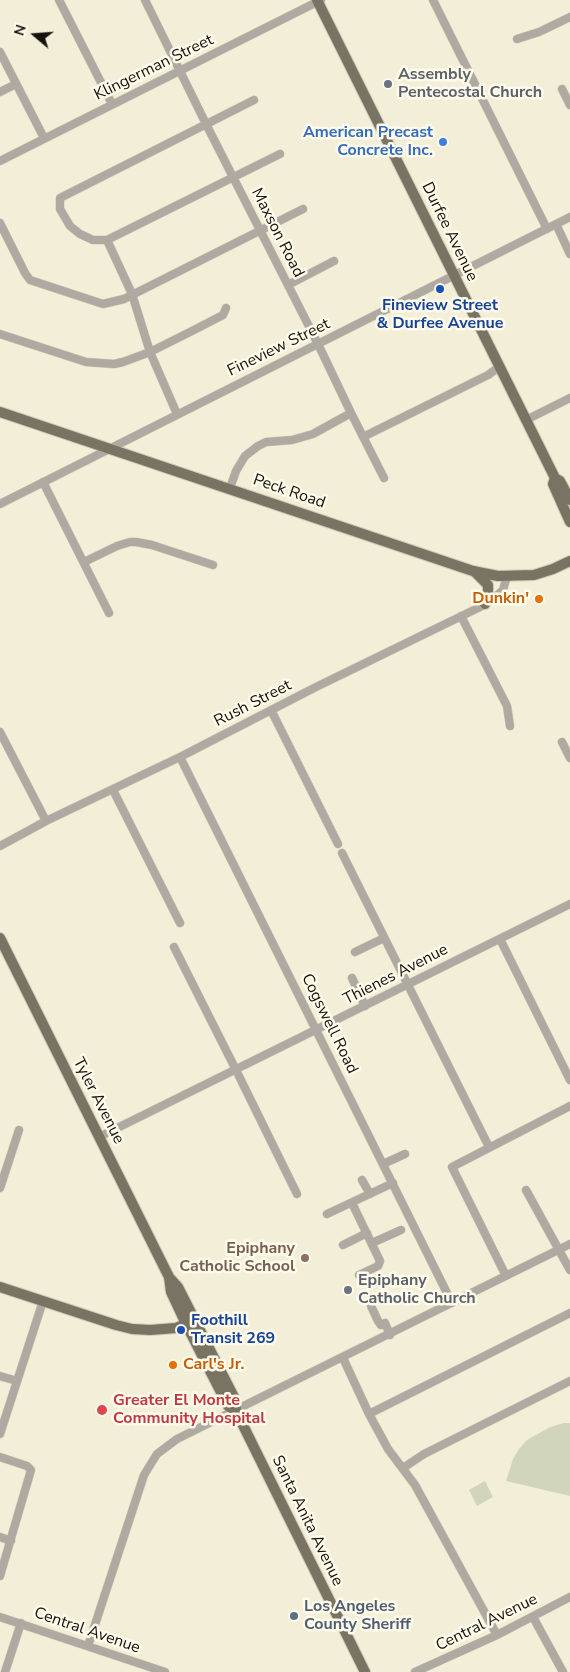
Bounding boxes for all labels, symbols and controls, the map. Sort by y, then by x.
north arrow [10,10,60,60]
text: N [10,22,31,38]
street label: Klingerman Street [91,31,217,105]
place label: Assembly Pentecostal Church [398,65,542,103]
marker: Assembly Pentecostal Church [382,78,394,90]
place label: American Precast Concrete Inc. [303,123,433,161]
marker: American Precast Concrete Inc. [437,136,449,148]
street label: Durfee Avenue [417,179,481,285]
street label: Maxson Road [246,185,308,281]
marker: Fineview Street & Durfee Avenue [434,283,446,295]
place label: Fineview Street & Durfee Avenue [376,296,504,334]
street label: Fineview Street [225,315,333,381]
street label: Peck Road [250,471,328,513]
place label: Dunkin' [472,589,529,609]
marker: Dunkin' [533,593,545,605]
street label: Rush Street [211,676,295,732]
street label: Thienes Avenue [340,940,452,1010]
street label: Cogswell Road [297,971,361,1077]
street label: Tyler Avenue [68,1055,128,1147]
place label: Epiphany Catholic School [179,1239,295,1277]
marker: Epiphany Catholic School [299,1252,311,1264]
place label: Epiphany Catholic Church [358,1271,476,1309]
marker: Epiphany Catholic Church [342,1284,354,1296]
place label: Foothill Transit 269 [191,1311,275,1349]
marker: Foothill Transit 269 [175,1324,187,1336]
place label: Carl's Jr. [183,1355,245,1375]
marker: Carl's Jr. [167,1359,179,1371]
place label: Greater El Monte Community Hospital [113,1391,265,1429]
marker: Greater El Monte Community Hospital [95,1403,109,1417]
street label: Santa Anita Avenue [267,1453,347,1589]
street label: Central Avenue [433,1590,541,1656]
place label: Los Angeles County Sheriff [304,1597,411,1635]
street label: Central Avenue [31,1604,143,1658]
marker: Los Angeles County Sheriff [288,1610,300,1622]

